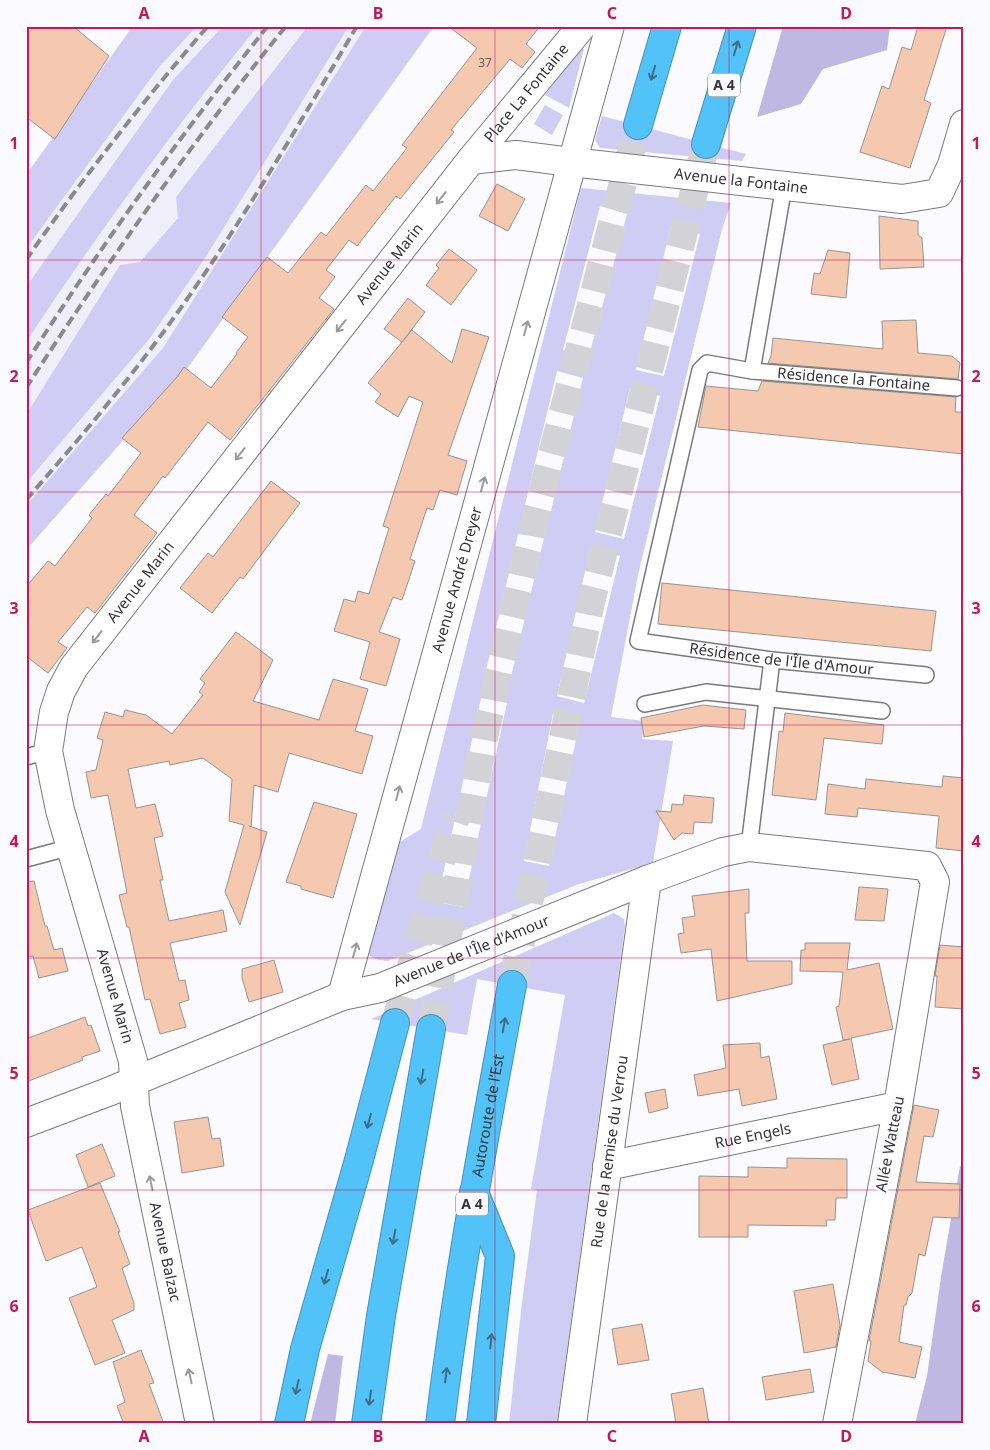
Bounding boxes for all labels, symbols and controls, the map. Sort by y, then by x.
text: A [138,2,150,24]
text: B [373,2,383,24]
text: C [607,2,617,24]
text: D [840,2,852,24]
street label: Place La Fontaine [479,39,573,146]
one-way arrow [731,40,741,56]
house number: 37 [478,54,492,71]
one-way arrow [647,65,657,81]
road number: A 4 [708,74,740,96]
text: 1 [9,132,19,154]
text: 1 [971,132,981,154]
street label: Avenue la Fontaine [673,163,809,197]
one-way arrow [435,191,446,204]
street label: Avenue Marin [351,219,427,308]
one-way arrow [335,319,346,332]
one-way arrow [522,320,531,336]
street label: Résidence la Fontaine [777,362,931,395]
text: 2 [9,365,19,387]
text: 2 [971,365,981,387]
one-way arrow [235,447,246,460]
one-way arrow [478,477,488,493]
street label: Avenue André Dreyer [426,504,486,654]
street label: Avenue Marin [102,537,178,626]
text: 3 [9,597,19,619]
text: 3 [971,597,981,619]
one-way arrow [91,630,102,643]
street label: Résidence de l'Île d'Amour [688,637,875,679]
one-way arrow [393,785,403,801]
text: 4 [9,830,19,852]
text: 4 [971,830,981,852]
street label: Avenue de l'Île d'Amour [390,910,552,991]
one-way arrow [350,942,360,958]
street label: Avenue Marin [93,946,139,1046]
one-way arrow [500,1018,510,1034]
street label: Autoroute de l’Est [466,1052,508,1179]
street label: Rue de la Remise du Verrou [585,1054,632,1249]
text: 5 [9,1062,19,1084]
text: 5 [971,1062,981,1084]
one-way arrow [417,1069,427,1085]
street label: Allée Watteau [870,1094,908,1193]
one-way arrow [364,1112,373,1128]
street label: Rue Engels [713,1117,793,1153]
one-way arrow [145,1175,155,1191]
road number: A 4 [456,1192,488,1216]
street label: Avenue Balzac [146,1200,186,1303]
one-way arrow [389,1229,399,1245]
one-way arrow [320,1269,330,1285]
text: 6 [9,1295,19,1317]
text: 6 [971,1295,981,1317]
one-way arrow [486,1333,496,1349]
one-way arrow [185,1368,195,1384]
one-way arrow [441,1368,451,1384]
one-way arrow [292,1378,301,1394]
one-way arrow [364,1390,374,1406]
text: A [138,1425,150,1447]
text: B [373,1425,383,1447]
text: C [607,1425,617,1447]
text: D [840,1425,852,1447]

